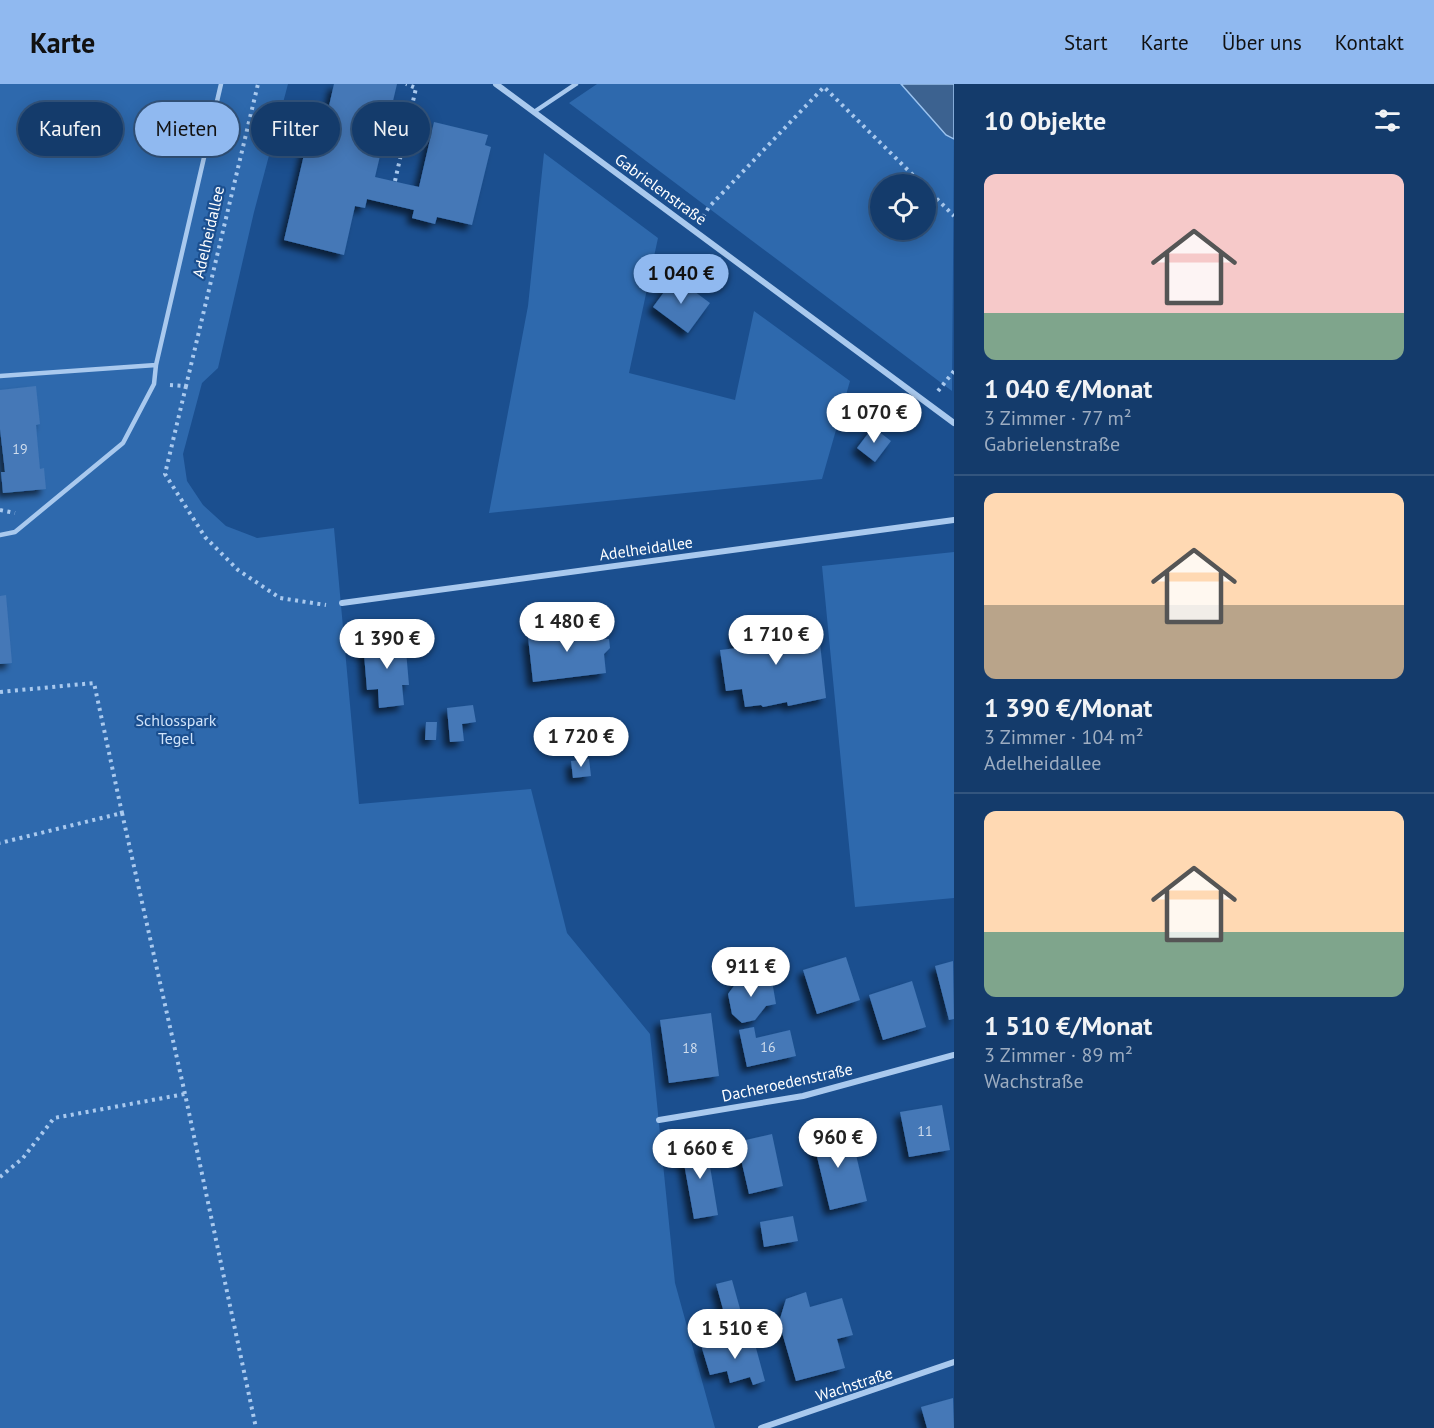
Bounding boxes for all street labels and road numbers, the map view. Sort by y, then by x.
street label: Gabrielenstraße [611,149,711,229]
street label: Adelheidallee [188,184,228,280]
street label: Adelheidallee [598,532,694,564]
street label: Dacheroedenstraße [720,1058,854,1106]
street label: Wachstraße [813,1362,895,1406]

